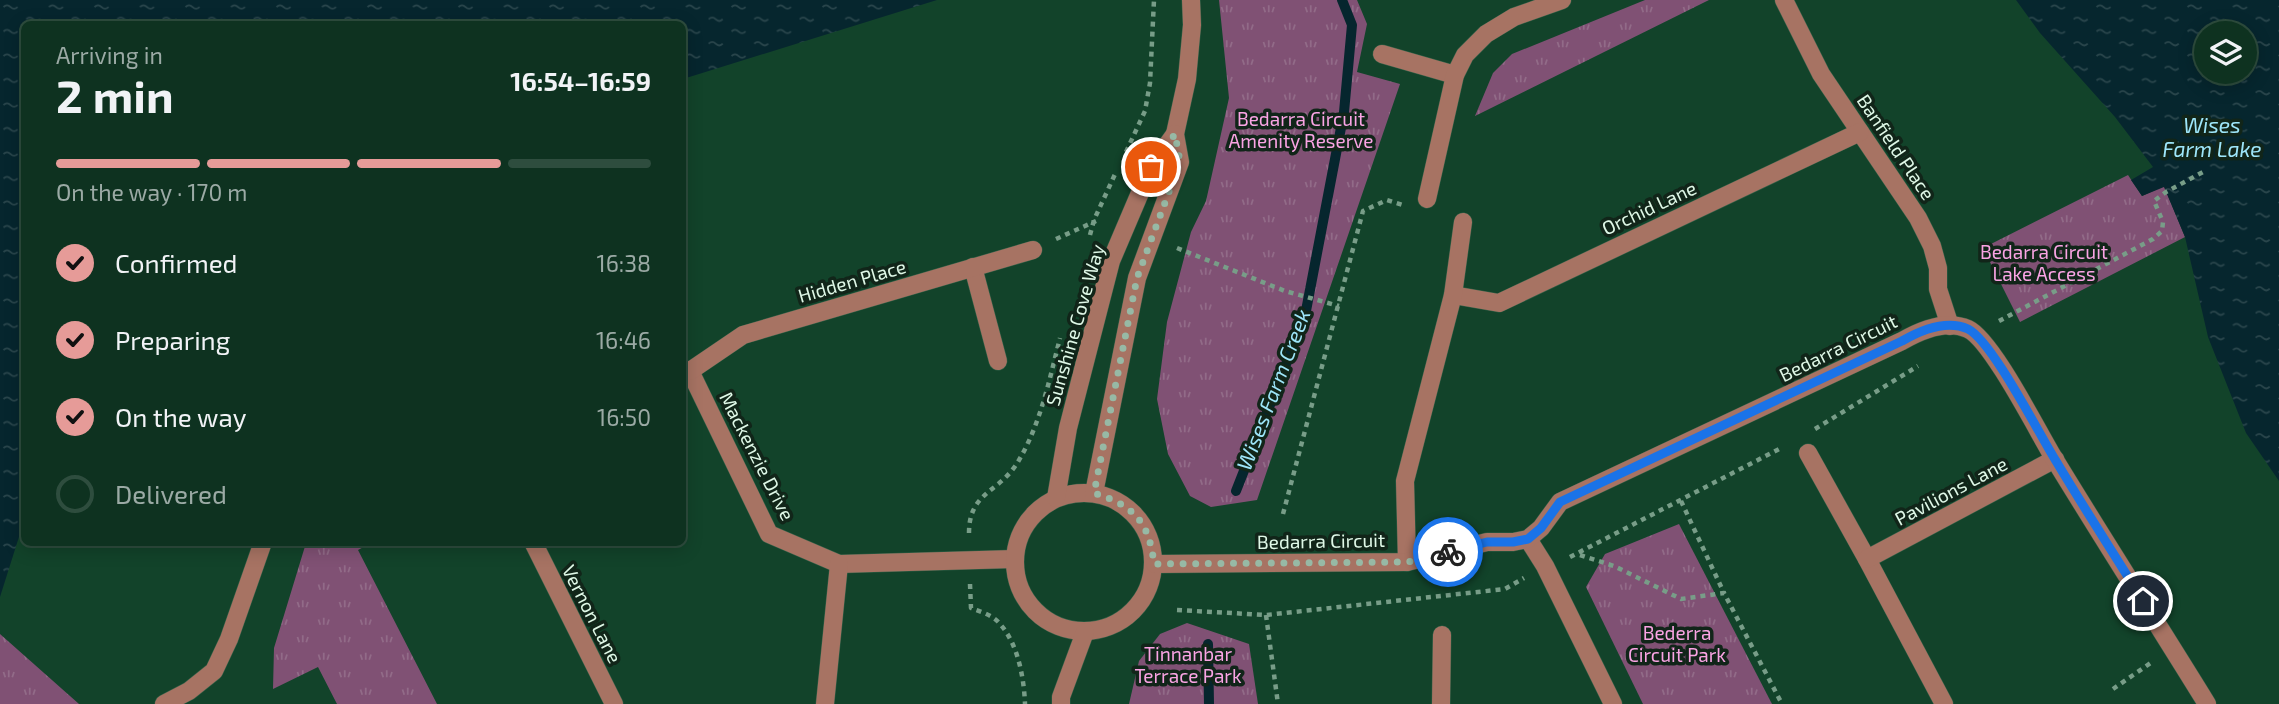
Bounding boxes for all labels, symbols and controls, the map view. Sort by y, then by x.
map controls [2194,21,2257,84]
button: layers [2194,21,2257,84]
text: Arriving in [56,41,163,69]
text: 16:54–16:59 [510,65,651,96]
text: 2 min [56,67,174,122]
street label: Banfield Place [1853,90,1940,204]
park label: Bedarra Circuit Amenity Reserve [1228,107,1374,152]
water label: Wises Farm Lake [2162,112,2262,161]
pin [1121,137,1181,197]
icon: bag [1132,148,1170,186]
street label: Orchid Lane [1598,176,1700,239]
text: On the way · 170 m [56,178,248,206]
park label: Bedarra Circuit Lake Access [1980,240,2108,285]
street label: Sunshine Cove Way [1040,241,1109,408]
icon: check [56,244,94,282]
text: Confirmed [115,247,238,278]
text: 16:38 [597,249,651,277]
street label: Hidden Place [795,254,909,307]
water label: Wises Farm Creek [1230,306,1315,473]
street label: Bedarra Circuit [1775,309,1900,386]
icon: check [56,321,94,359]
text: Preparing [115,324,230,355]
text: 16:46 [596,326,651,354]
street label: Mackenzie Drive [715,388,800,524]
icon: check [56,398,94,436]
text: On the way [115,401,246,432]
text: 16:50 [597,403,651,431]
street label: Pavilions Lane [1891,451,2011,530]
text: Delivered [115,478,227,509]
courier [1413,517,1483,587]
street label: Bedarra Circuit [1257,528,1385,553]
icon: bike [1429,533,1467,571]
street label: Vernon Lane [558,561,627,667]
pin [2113,571,2173,631]
icon: home [2124,582,2162,620]
park label: Bederra Circuit Park [1628,621,1726,666]
park label: Tinnanbar Terrace Park [1134,642,1242,687]

